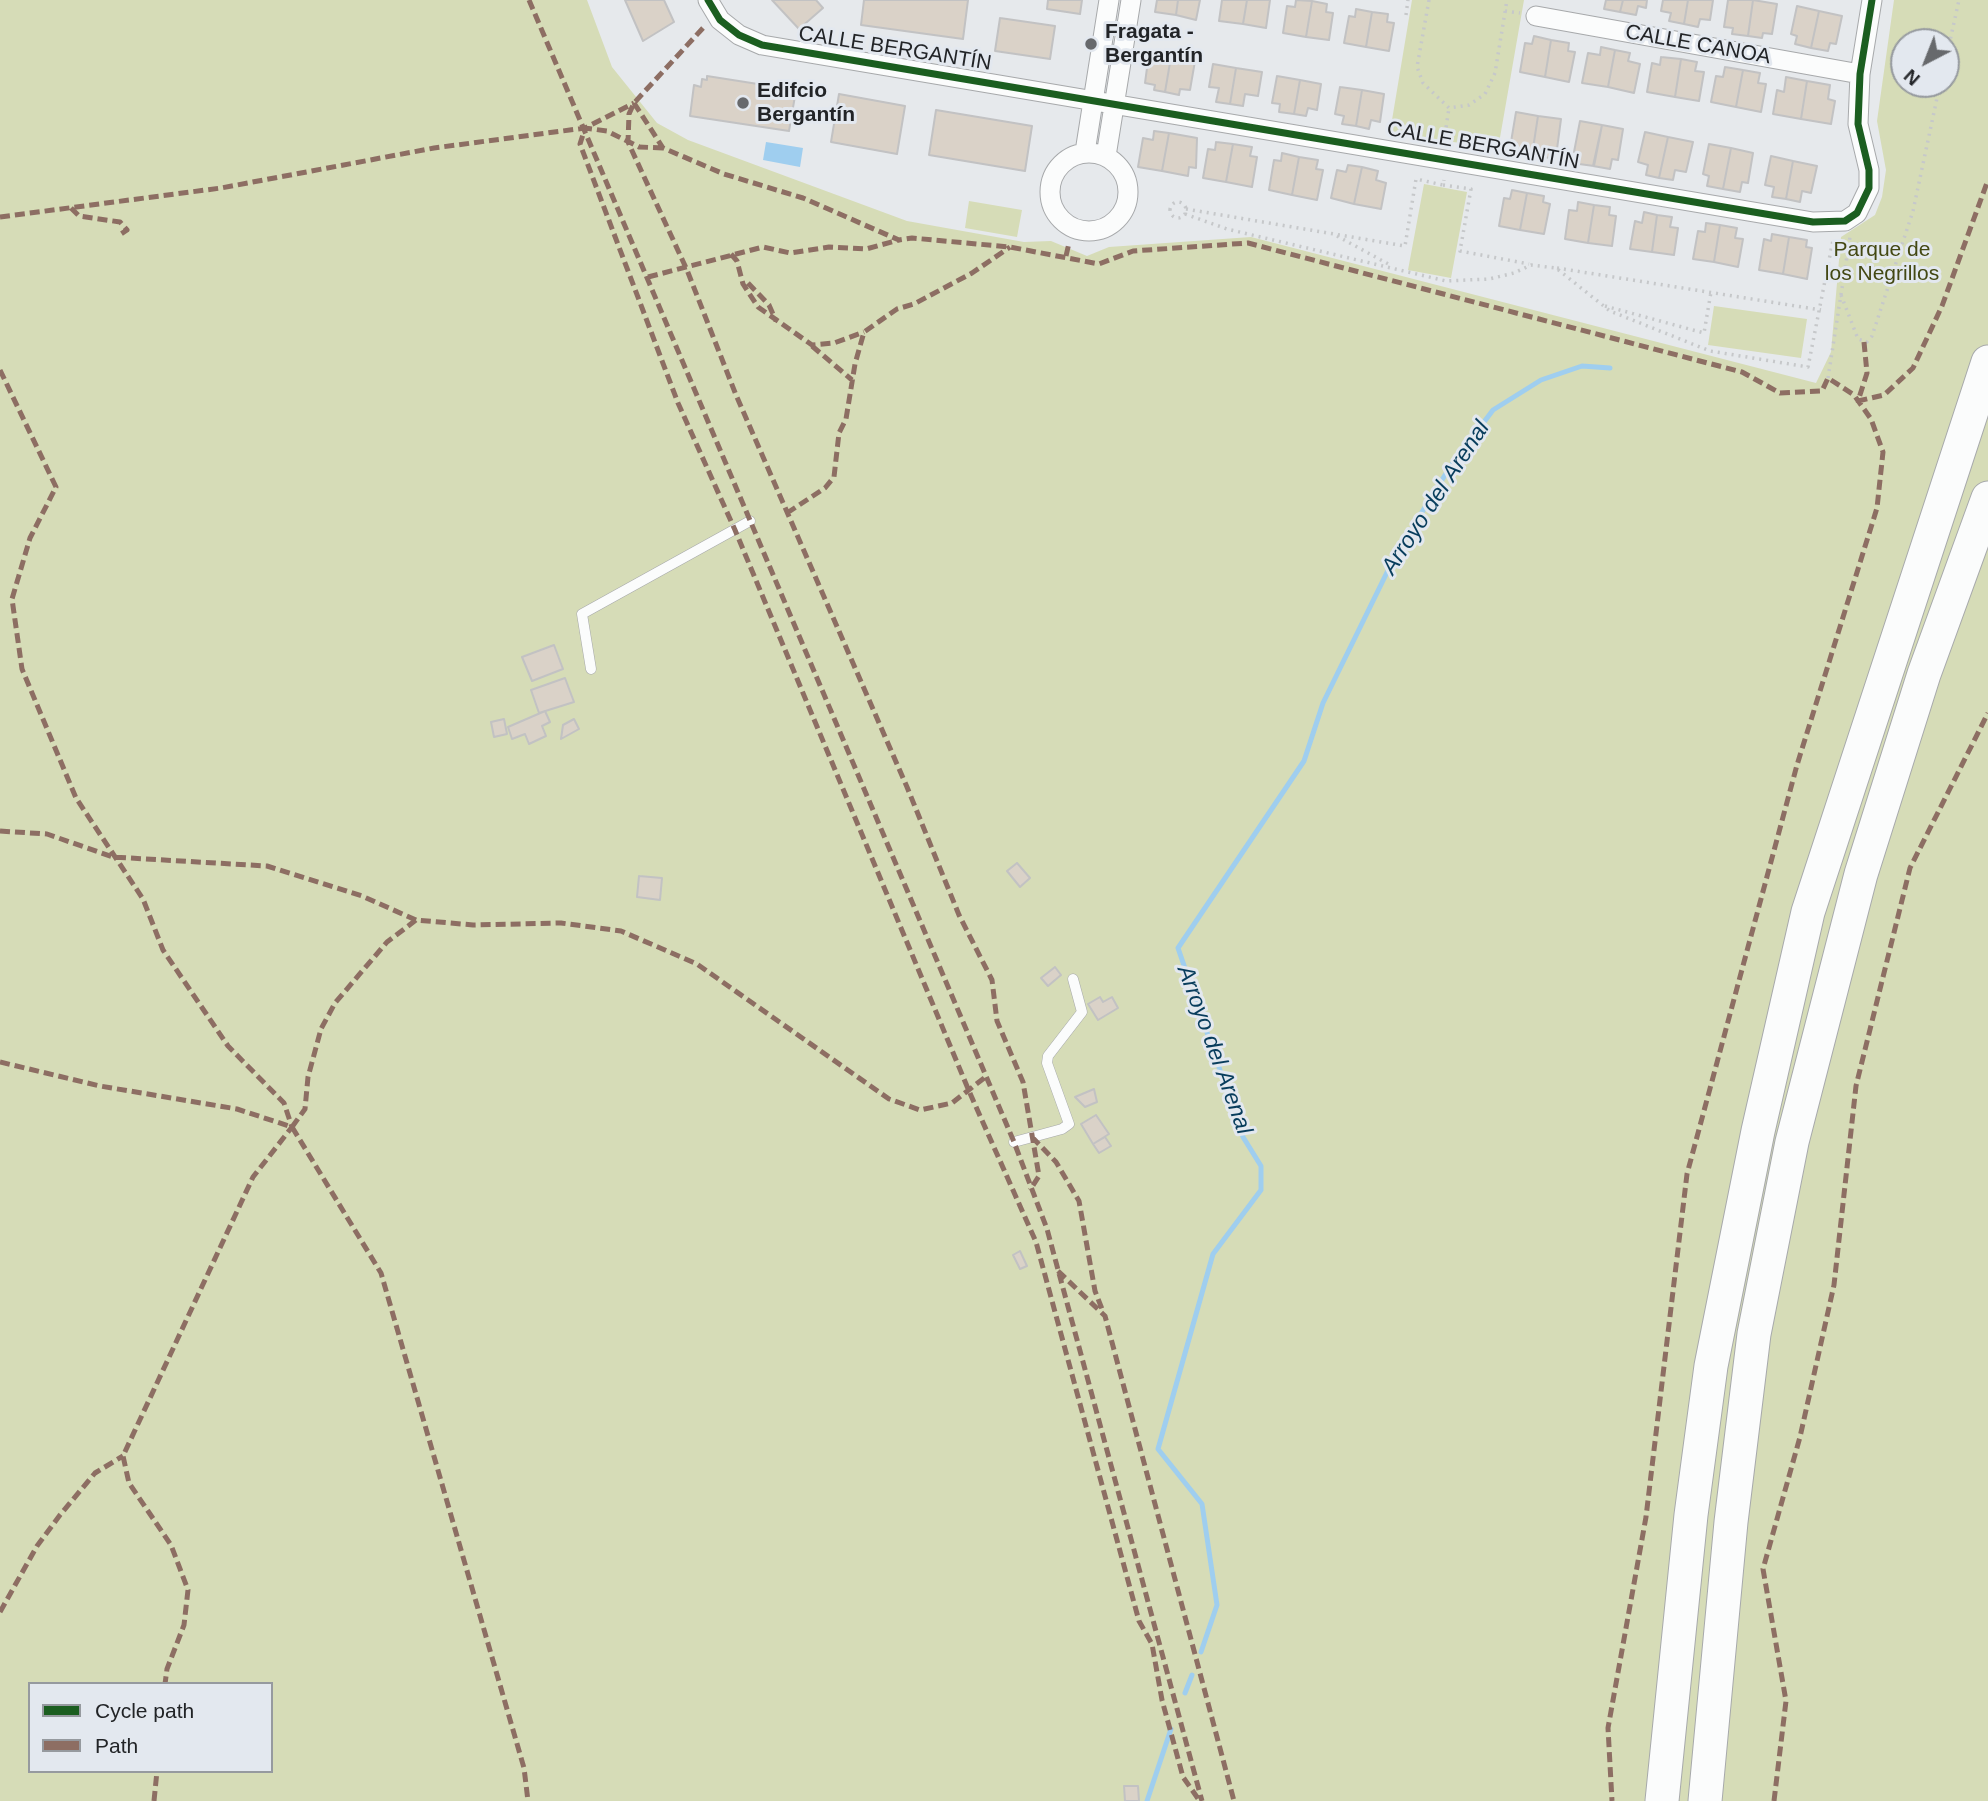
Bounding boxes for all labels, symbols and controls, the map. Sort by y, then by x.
place label: Fragata - Bergantín [1105,19,1203,69]
street label: CALLE CANOA [1623,20,1773,70]
street label: CALLE BERGANTÍN [797,21,993,77]
north arrow [1890,28,1960,98]
marker: Fragata - Bergantín [1083,36,1099,52]
text: N [1900,65,1924,90]
place label: Edifcio Bergantín [757,78,855,128]
marker: Edifcio Bergantín [735,95,751,111]
street label: CALLE BERGANTÍN [1385,117,1581,175]
park label: Parque de los Negrillos [1825,237,1939,287]
water label: Arroyo del Arenal [1376,416,1496,580]
water label: Arroyo del Arenal [1171,962,1257,1138]
legend [28,1682,273,1773]
text: Cycle path [95,1699,194,1722]
text: Path [95,1734,138,1757]

